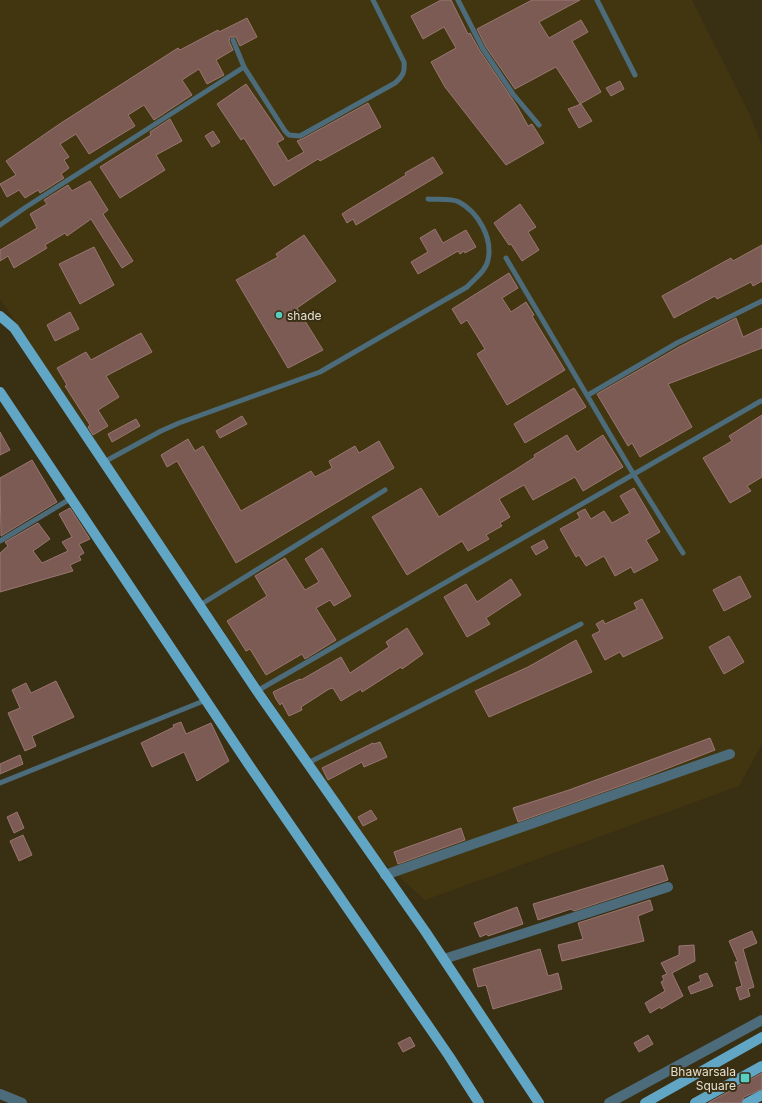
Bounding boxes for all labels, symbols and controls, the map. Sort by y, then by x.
place label: shade [287,308,322,323]
marker: shade [274,310,284,320]
place label: Bhawarsala Square [671,1064,736,1093]
marker: Bhawarsala Square [739,1072,751,1084]

